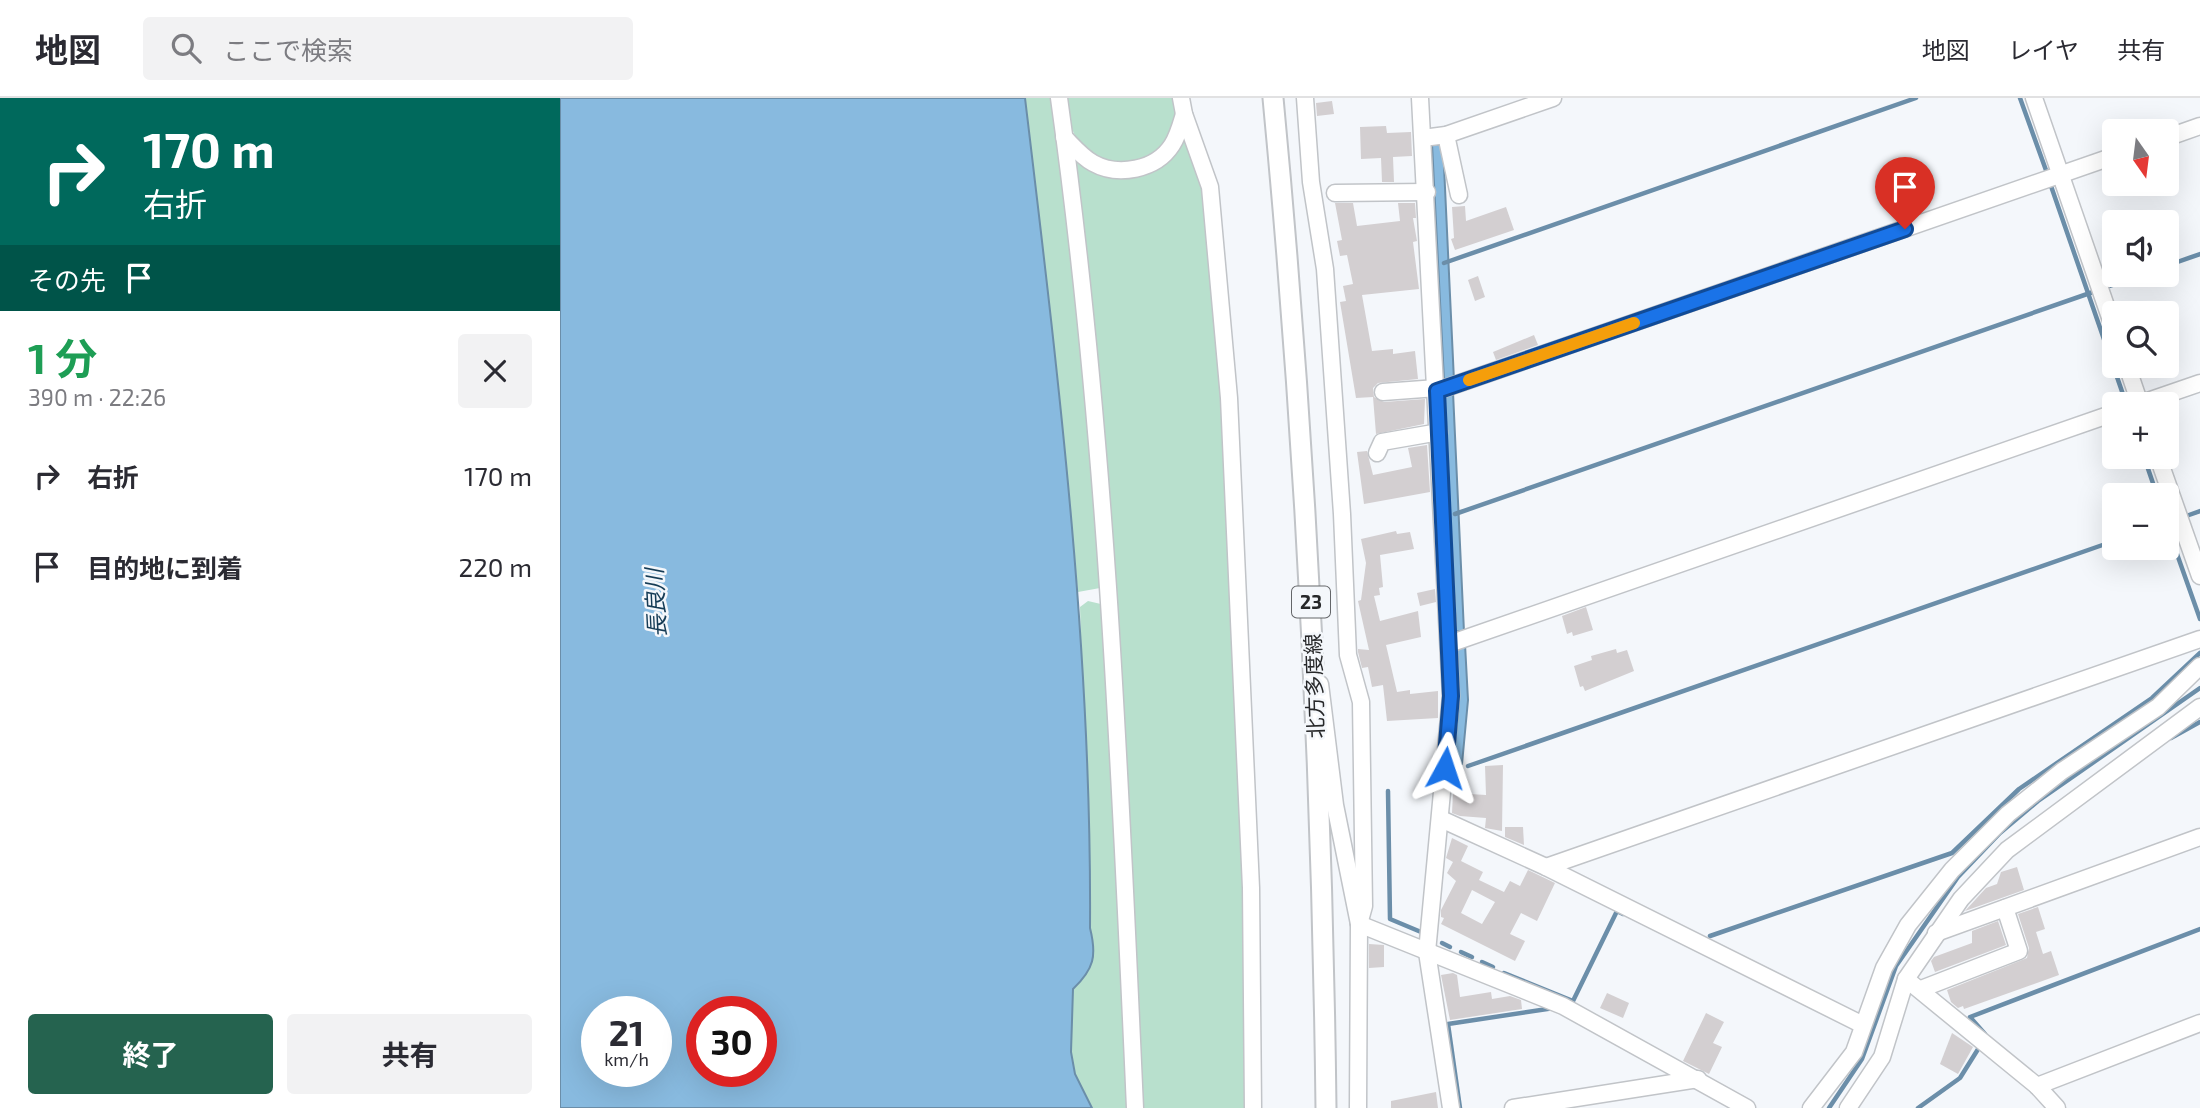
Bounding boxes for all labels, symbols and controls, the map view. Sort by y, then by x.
search box [143,17,633,80]
text: 地図 [35,29,101,69]
icon: search [167,29,205,67]
text: ここで検索 [223,34,353,65]
text: 地図 [1922,35,1970,64]
text: レイヤ [2008,35,2079,64]
text: 共有 [2117,35,2165,64]
text: 170 m [143,119,275,178]
north arrow [2102,119,2179,196]
map controls [2102,119,2179,560]
icon: right [28,126,119,217]
pin [1875,157,1935,229]
icon: arrive [1886,168,1924,206]
text: 右折 [143,184,207,222]
button: sound [2102,210,2179,287]
icon: arrive [120,259,158,297]
text: その先 [28,264,106,295]
button: search [2102,301,2179,378]
text: 1 分 [28,332,97,382]
button: close [458,334,532,408]
text: 390 m · 22:26 [28,383,166,411]
button: + [2102,392,2179,469]
icon: right [28,457,66,495]
text: 170 m [464,460,532,491]
text: 右折 [87,461,139,492]
button: − [2102,483,2179,560]
icon: arrive [28,548,66,586]
text: 220 m [459,551,532,582]
text: 目的地に到着 [87,552,243,583]
water label: 長良川 [639,565,671,638]
road number: 23 [1292,587,1330,618]
street label: 北方多度線 [1299,633,1328,739]
position arrow [1408,731,1482,805]
speed limit sign: 30 [686,996,777,1087]
text: 21 [609,1011,644,1053]
button: 終了 [28,1014,273,1094]
button: 共有 [287,1014,532,1094]
text: km/h [604,1048,649,1070]

